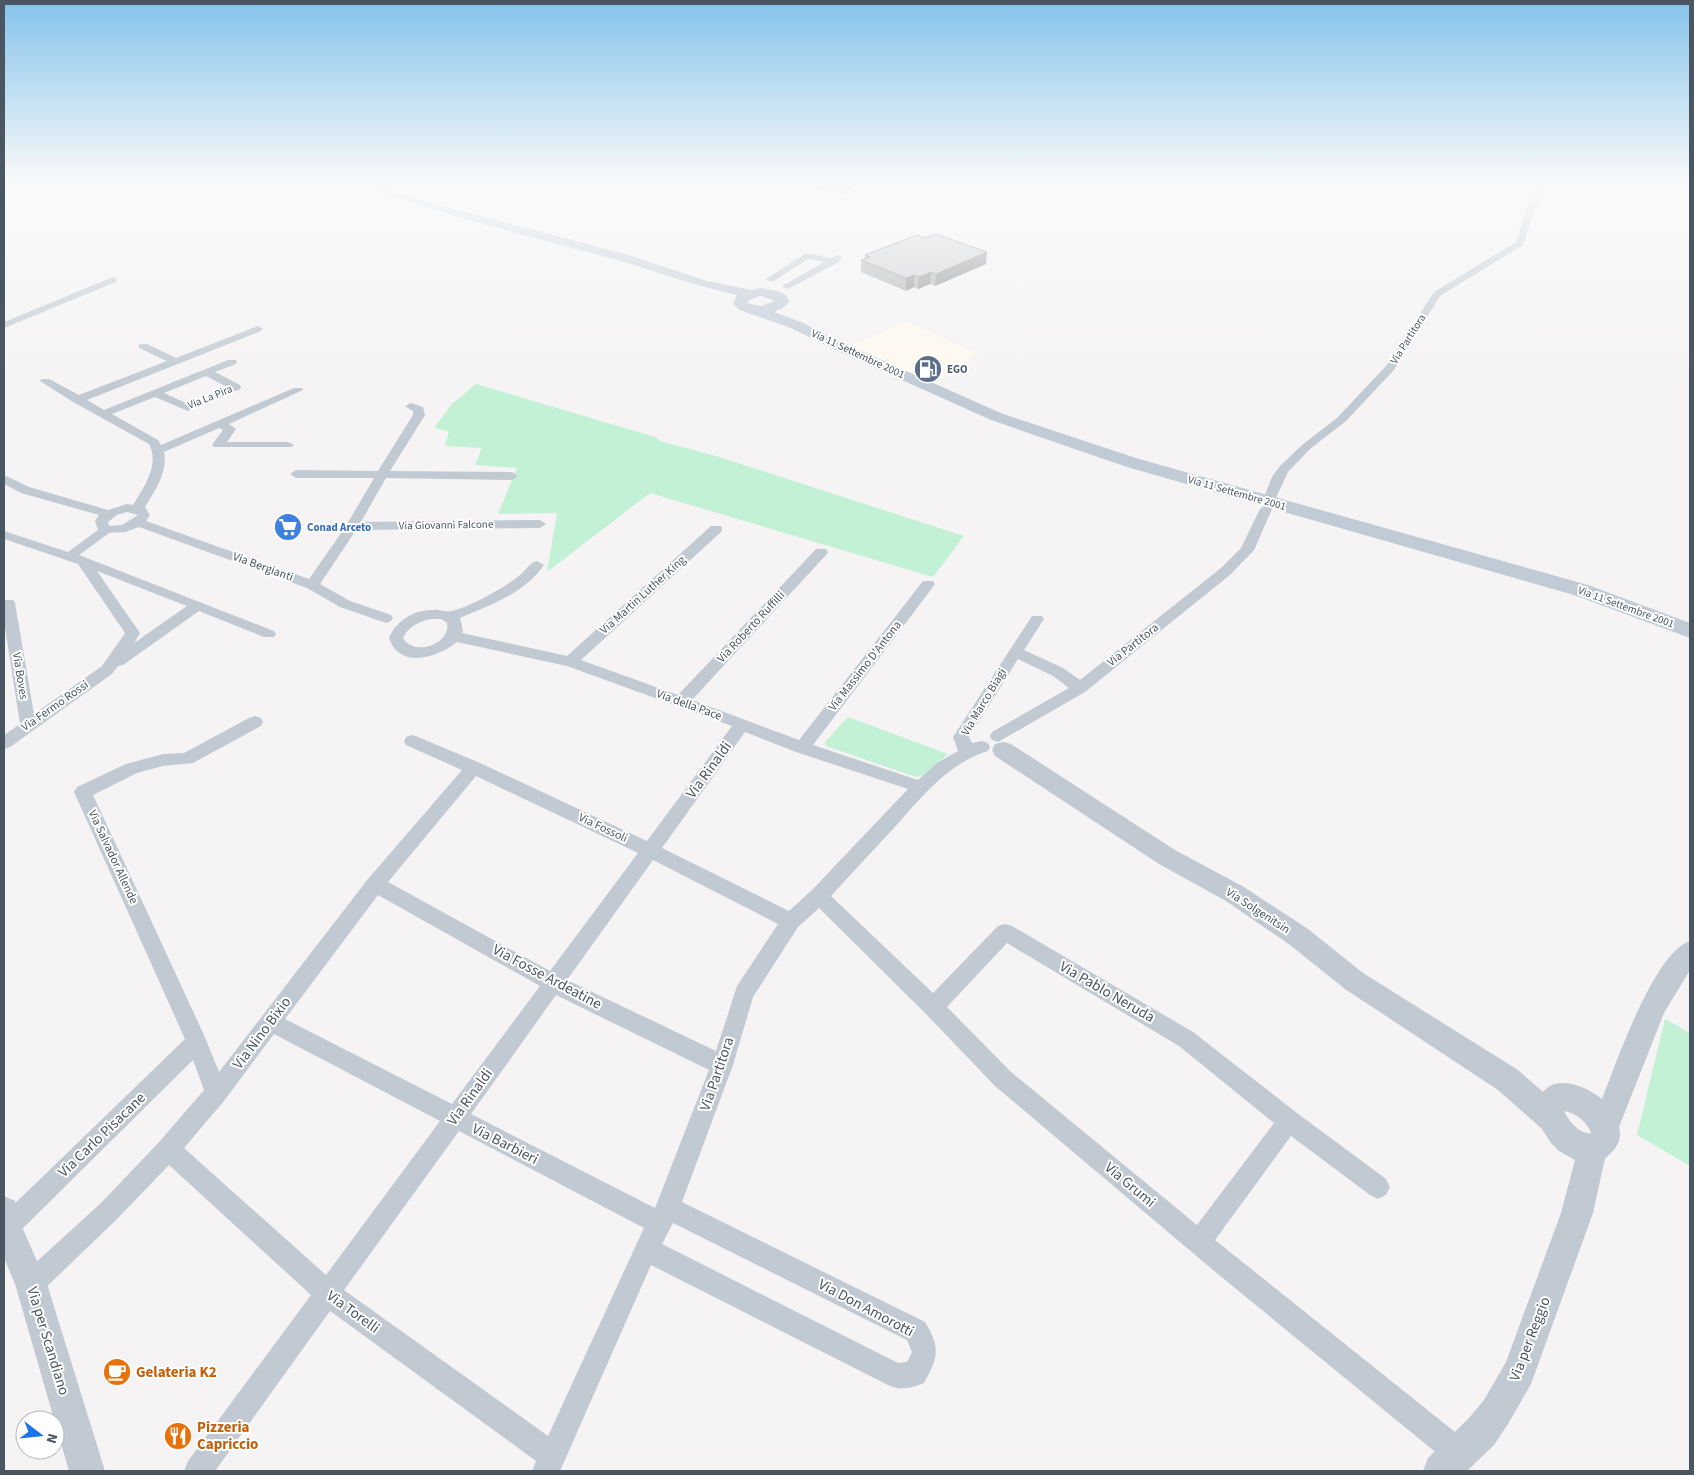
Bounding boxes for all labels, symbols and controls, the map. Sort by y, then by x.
street label: Via Partitora [1387,311,1429,367]
street label: Via 11 Settembre 2001 [809,326,907,382]
fuel station icon: EGO [913,354,943,384]
place label: EGO [947,362,968,377]
street label: Via La Pira [185,381,235,413]
street label: Via 11 Settembre 2001 [1186,472,1288,514]
supermarket icon: Conad Arceto [273,512,303,542]
street label: Via Giovanni Falcone [399,517,494,533]
place label: Conad Arceto [307,520,371,535]
street label: Via Bergianti [230,548,296,586]
street label: Via Martin Luther King [596,552,690,638]
street label: Via 11 Settembre 2001 [1576,583,1676,631]
street label: Via Roberto Ruffilli [713,587,789,667]
street label: Via Massimo D'Antona [824,617,906,715]
street label: Via Partitora [1104,619,1162,671]
street label: Via Boves [8,651,32,701]
street label: Via Marco Biagi [957,665,1011,739]
street label: Via Fermo Rossi [18,676,92,735]
street label: Via della Pace [654,685,724,725]
street label: Via Rinaldi [681,737,737,803]
street label: Via Salvador Allende [84,807,142,907]
street label: Via Fossoli [576,809,630,847]
street label: Via Solgenitsin [1223,884,1293,938]
street label: Via Fosse Ardeatine [489,939,605,1015]
street label: Via Pablo Neruda [1055,956,1159,1028]
street label: Via Nino Bixio [228,992,296,1074]
street label: Via Partitora [695,1034,739,1114]
street label: Via Rinaldi [442,1064,498,1130]
street label: Via Carlo Pisacane [54,1088,150,1182]
street label: Via Barbieri [468,1118,542,1170]
street label: Via Grumi [1100,1157,1160,1213]
street label: Via Don Amorotti [814,1274,918,1342]
street label: Via per Scandiano [22,1284,74,1398]
street label: Via Torelli [322,1286,384,1338]
street label: Via per Reggio [1504,1294,1556,1384]
cafe icon: Gelateria K2 [102,1357,132,1387]
place label: Gelateria K2 [136,1362,217,1383]
north arrow [15,1410,65,1460]
place label: Pizzeria Capriccio [197,1417,258,1455]
restaurant icon: Pizzeria Capriccio [163,1421,193,1451]
text: N [41,1431,62,1446]

